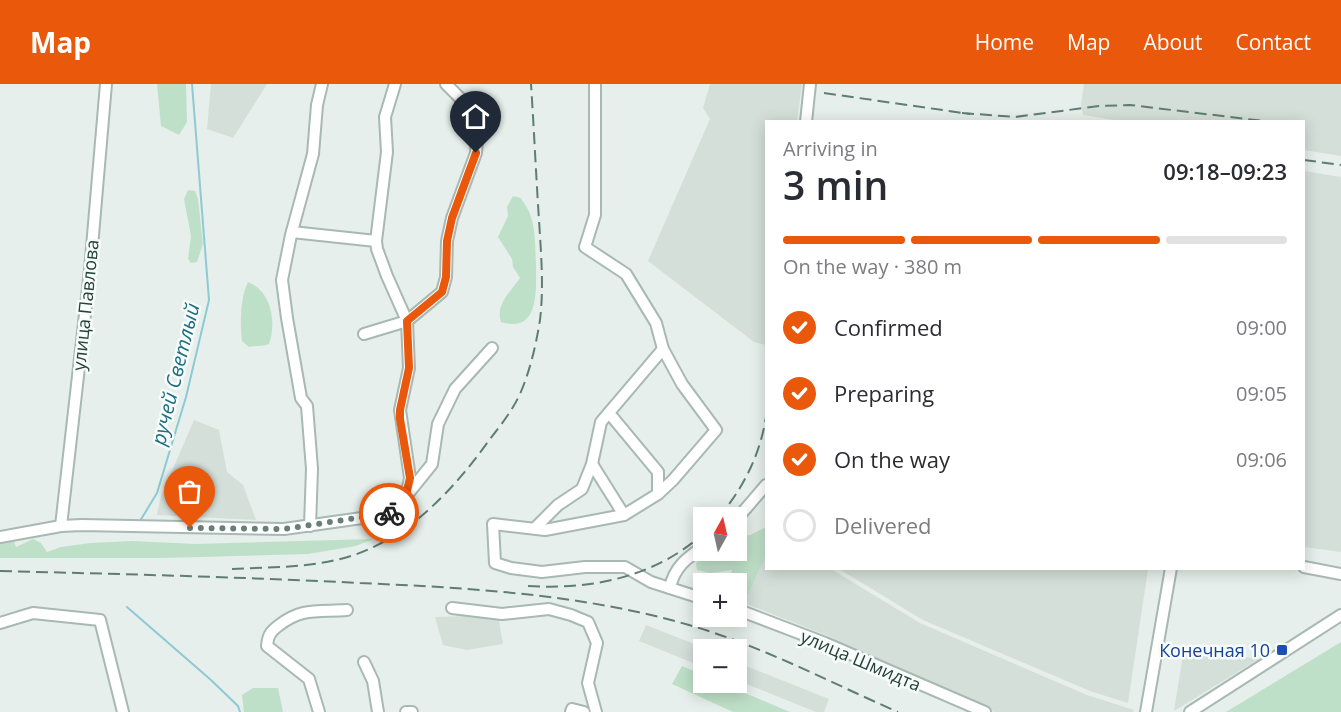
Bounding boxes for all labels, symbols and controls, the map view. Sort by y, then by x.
text: Map [30,23,91,61]
text: Home [975,28,1034,56]
text: Map [1067,28,1110,56]
text: About [1143,28,1203,56]
text: Contact [1236,28,1311,56]
pin [450,91,501,153]
icon: home [459,100,492,133]
text: Arriving in [783,135,878,162]
text: 09:18–09:23 [1163,156,1287,186]
text: 3 min [783,158,888,211]
street label: улица Павлова [66,238,104,372]
text: On the way · 380 m [783,253,962,280]
water label: ручей Светлый [144,300,206,449]
icon: check [783,311,816,344]
text: Confirmed [834,312,943,342]
text: 09:00 [1236,314,1287,341]
icon: check [783,377,816,410]
text: Preparing [834,378,934,408]
text: 09:05 [1236,380,1287,407]
icon: check [783,443,816,476]
text: On the way [834,444,950,474]
text: 09:06 [1236,446,1287,473]
pin [164,466,215,528]
icon: bag [173,475,206,508]
courier [359,483,419,543]
icon: bike [373,497,406,530]
north arrow [693,507,747,561]
map controls [693,507,747,693]
text: Delivered [834,510,932,540]
button: + [693,573,747,627]
street label: улица Шмидта [797,624,925,696]
place label: Конечная 10 [1159,638,1270,662]
button: − [693,639,747,693]
marker: Конечная 10 [1275,643,1289,657]

